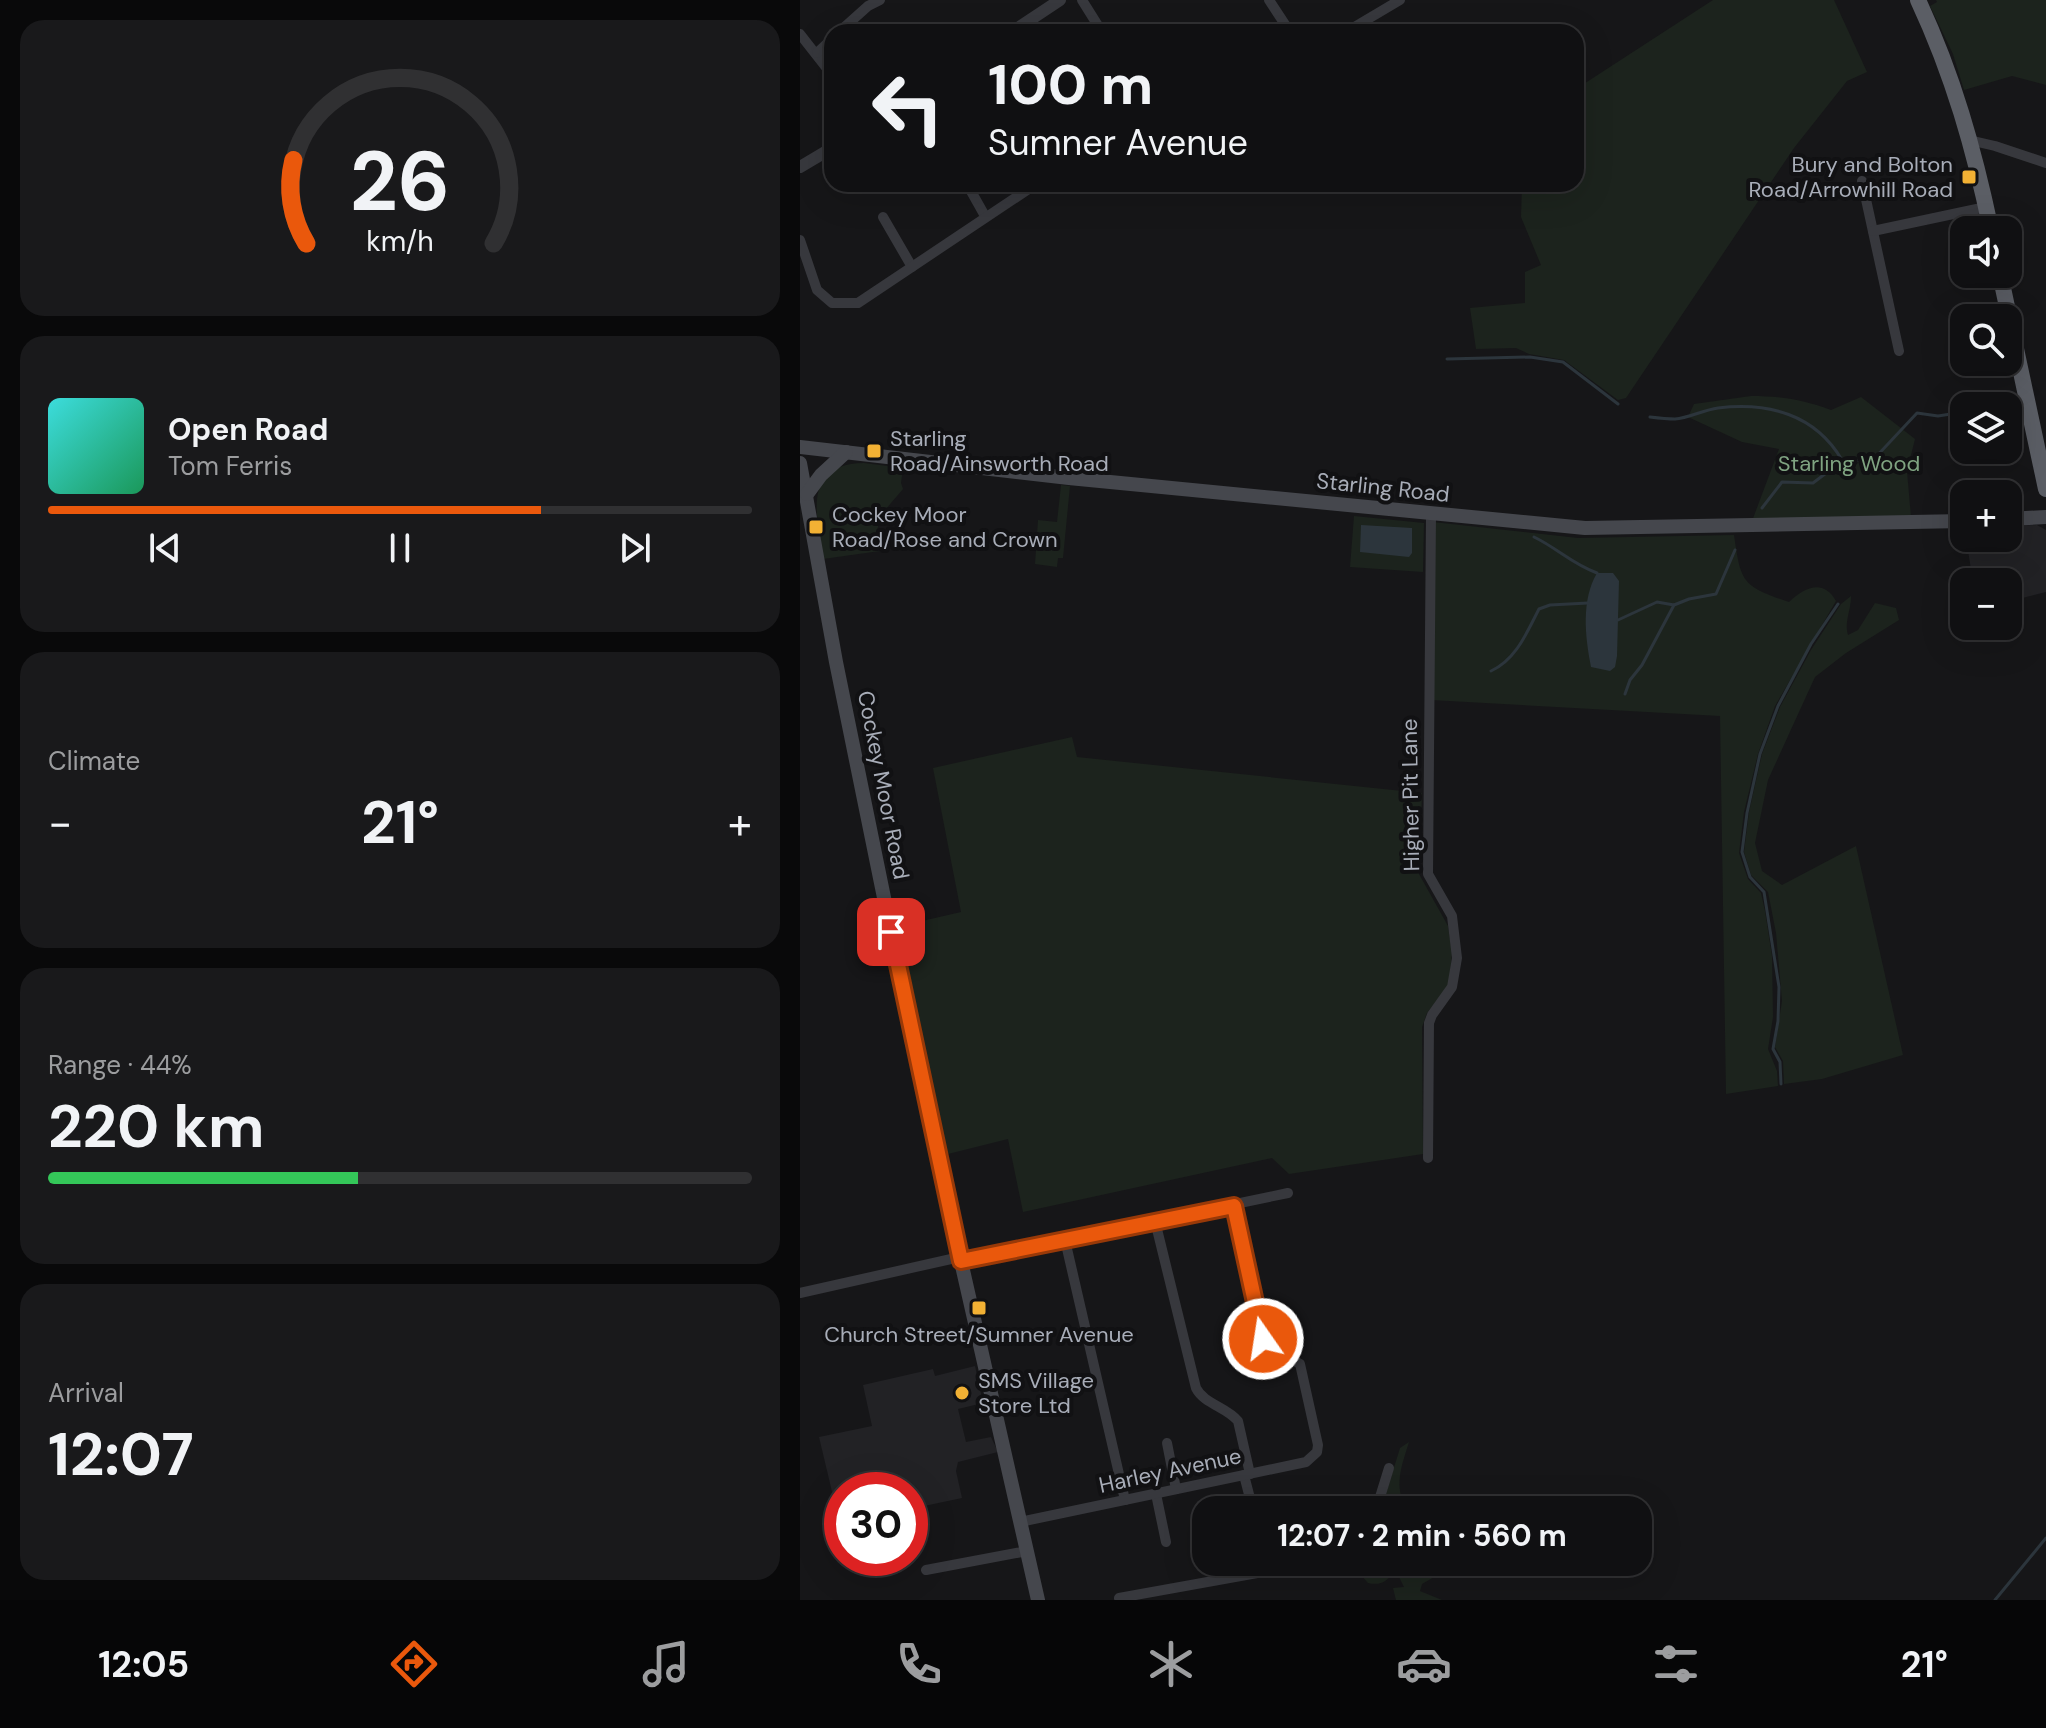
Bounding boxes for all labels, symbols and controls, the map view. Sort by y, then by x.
text: 100 m [988,48,1153,121]
icon: left [856,56,960,160]
text: Sumner Avenue [988,119,1248,166]
text: 26 [350,127,450,236]
place label: Bury and Bolton Road/Arrowhill Road [1748,150,1953,204]
marker: Bury and Bolton Road/Arrowhill Road [1960,168,1978,186]
map controls [1950,216,2022,640]
button: sound [1950,216,2022,288]
text: km/h [366,223,434,260]
button: search [1950,304,2022,376]
button: layers [1950,392,2022,464]
text: Open Road [168,410,328,449]
place label: Starling Road/Ainsworth Road [890,424,1109,478]
marker: Starling Road/Ainsworth Road [865,442,883,460]
text: Tom Ferris [168,449,292,483]
park label: Starling Wood [1778,449,1920,478]
street label: Starling Road [1315,466,1451,509]
button: + [1950,480,2022,552]
place label: Cockey Moor Road/Rose and Crown [832,500,1058,554]
marker: Cockey Moor Road/Rose and Crown [807,518,825,536]
icon: previous [143,526,187,570]
icon: pause [378,526,422,570]
icon: next [613,526,657,570]
button: − [1950,568,2022,640]
street label: Cockey Moor Road [851,688,916,882]
street label: Higher Pit Lane [1395,718,1426,872]
text: Climate [48,744,140,778]
text: 21° [361,783,439,862]
text: − [48,794,72,852]
text: + [728,794,752,852]
pin [857,898,925,966]
icon: arrive [869,910,913,954]
text: Range · 44% [48,1048,192,1082]
text: 220 km [48,1087,264,1166]
position arrow [1221,1297,1305,1381]
marker: Church Street/Sumner Avenue [970,1299,988,1317]
place label: Church Street/Sumner Avenue [824,1320,1134,1349]
place label: SMS Village Store Ltd [978,1366,1094,1420]
text: Arrival [48,1376,124,1410]
marker: SMS Village Store Ltd [953,1384,971,1402]
text: 12:07 [48,1415,194,1494]
street label: Harley Avenue [1096,1441,1244,1500]
speed limit sign: 30 [824,1472,928,1576]
text: 12:07 · 2 min · 560 m [1277,1516,1567,1555]
icon: directions [386,1636,442,1692]
icon: music [638,1636,694,1692]
icon: phone [891,1636,947,1692]
icon: climate [1143,1636,1199,1692]
icon: car [1396,1636,1452,1692]
icon: filters [1648,1636,1704,1692]
text: 12:05 [98,1641,189,1688]
text: 21° [1901,1641,1948,1688]

